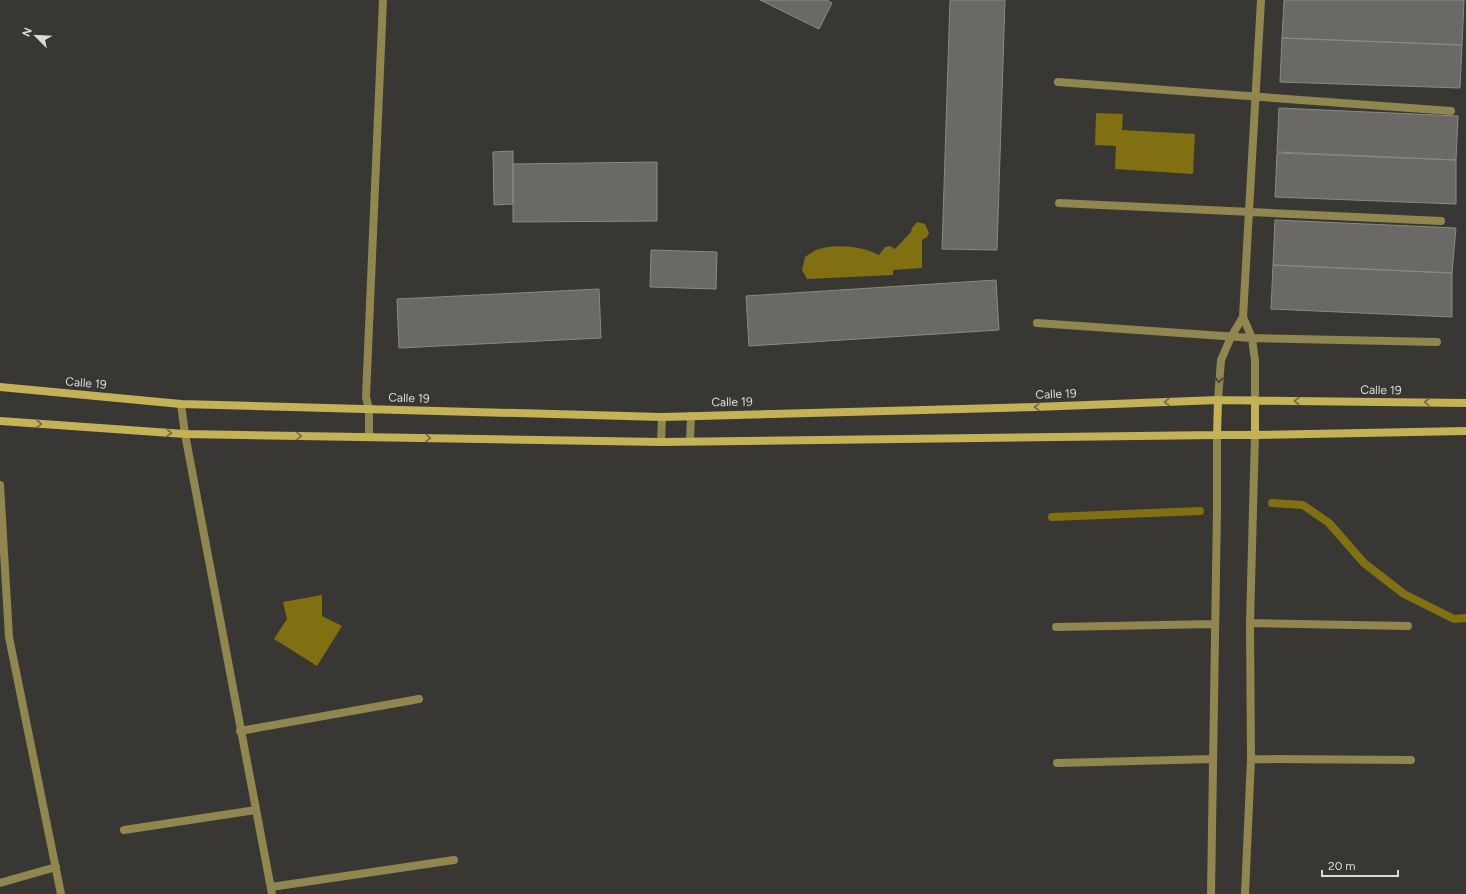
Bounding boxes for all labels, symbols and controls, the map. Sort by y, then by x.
north arrow [16,16,56,56]
text: N [20,26,35,39]
street label: Calle 19 [65,374,107,392]
one-way arrow [1215,377,1224,383]
street label: Calle 19 [1360,383,1402,397]
street label: Calle 19 [1035,386,1077,402]
street label: Calle 19 [388,390,430,406]
street label: Calle 19 [711,395,753,409]
one-way arrow [1294,397,1300,405]
one-way arrow [1164,398,1170,406]
one-way arrow [1424,398,1430,406]
one-way arrow [1034,403,1040,411]
one-way arrow [36,419,42,428]
one-way arrow [166,429,172,438]
one-way arrow [296,432,302,440]
one-way arrow [425,434,431,442]
scale bar [1322,852,1398,878]
text: 20 m [1328,859,1356,873]

